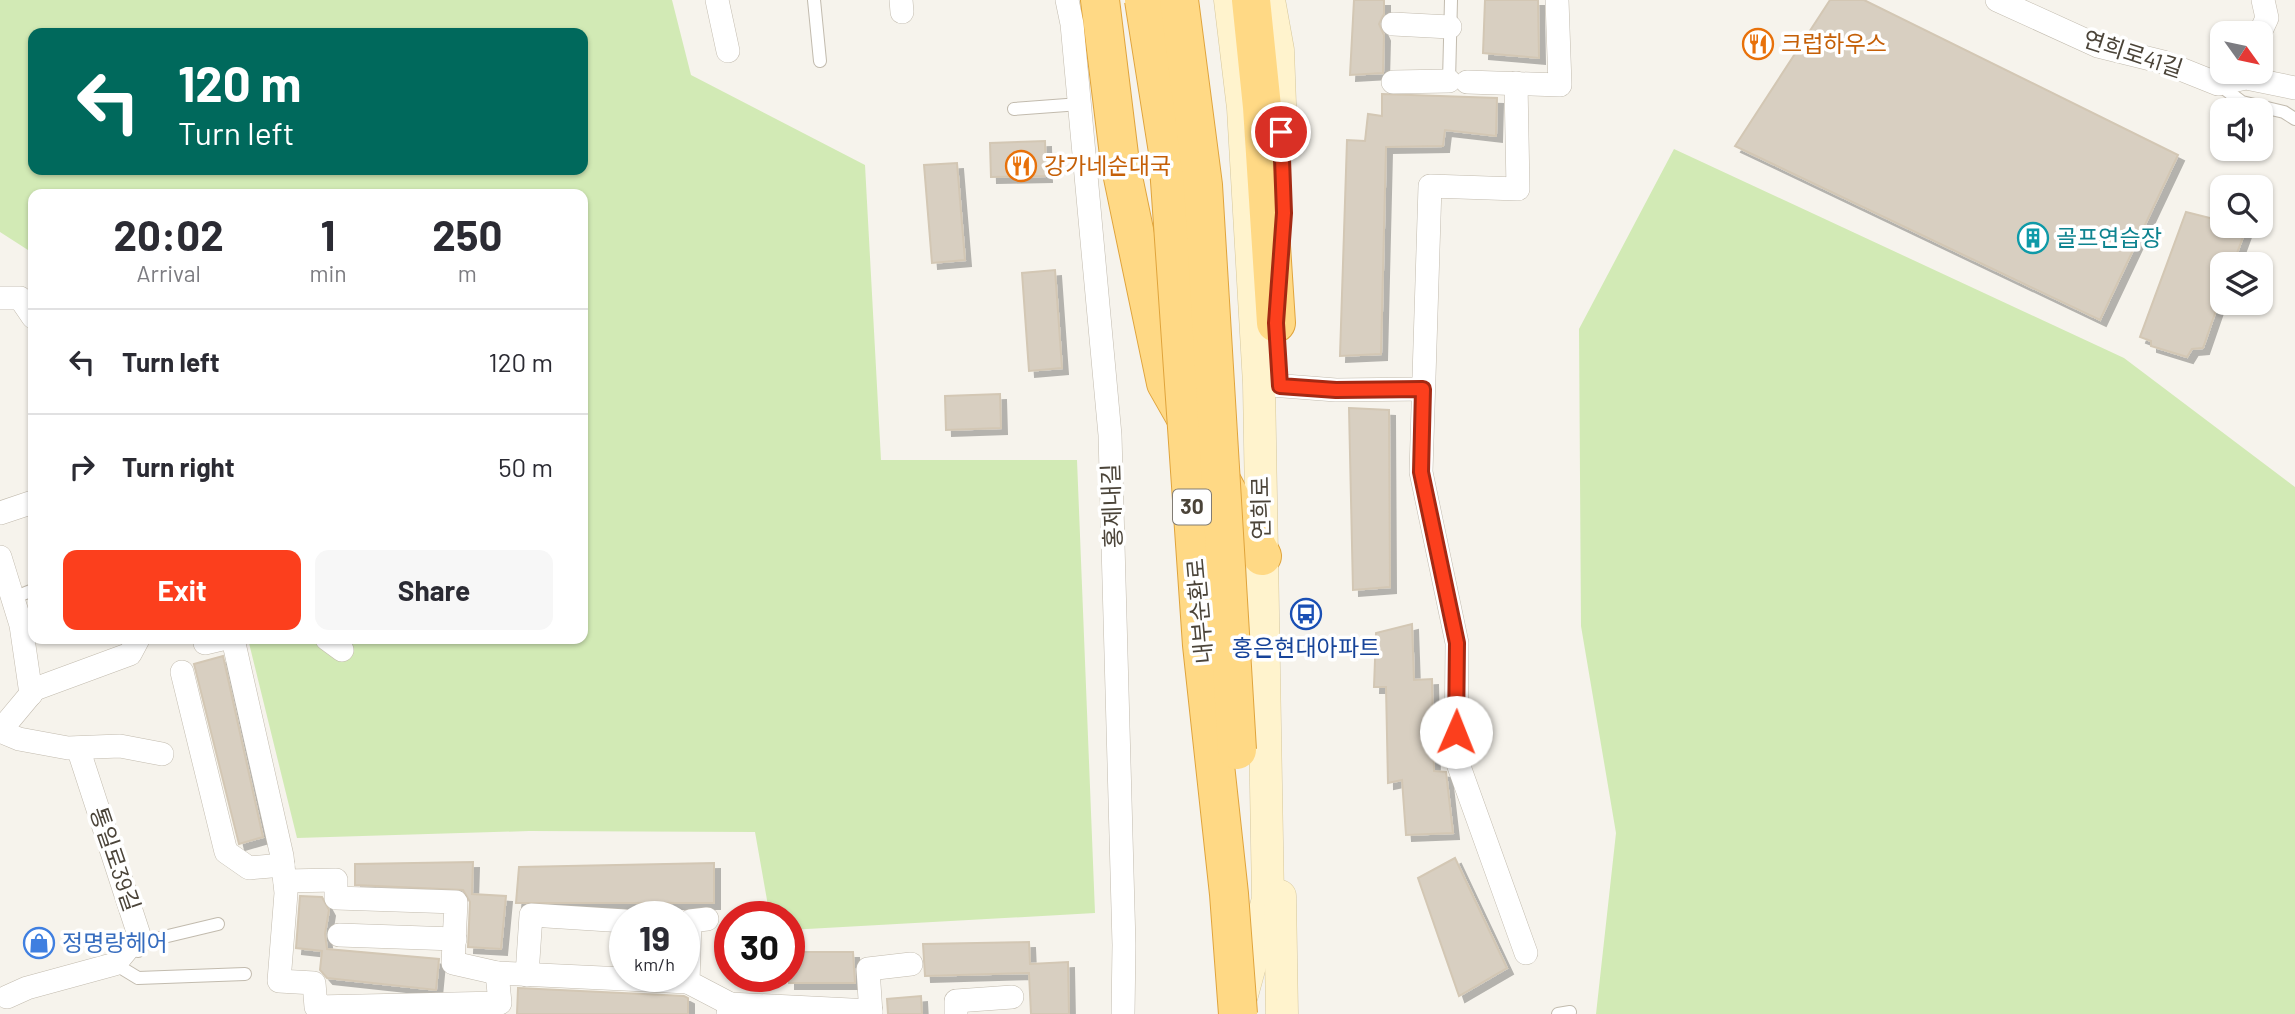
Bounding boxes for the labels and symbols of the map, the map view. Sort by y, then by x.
north arrow [2210,21,2273,84]
street label: 연희로41길 [2080,24,2187,82]
restaurant icon: 크럽하우스 [1741,27,1775,61]
place label: 크럽하우스 [1781,29,1887,57]
pin [1251,102,1311,162]
restaurant icon: 강가네순대국 [1004,149,1038,183]
place label: 강가네순대국 [1044,151,1171,179]
building icon: 골프연습장 [2016,221,2050,255]
place label: 골프연습장 [2056,223,2162,251]
street label: 홍제내길 [1096,463,1126,549]
street label: 연희로 [1245,476,1275,540]
road number: 30 [1173,490,1211,524]
street label: 내부순환로 [1180,557,1218,665]
bus stop icon: 홍은현대아파트 [1289,597,1323,631]
place label: 홍은현대아파트 [1232,633,1380,661]
position arrow [1419,695,1493,769]
street label: 통일로39길 [85,803,147,915]
speed limit sign: 30 [714,901,805,992]
shop icon: 정명랑헤어 [22,926,56,960]
place label: 정명랑헤어 [62,928,168,956]

